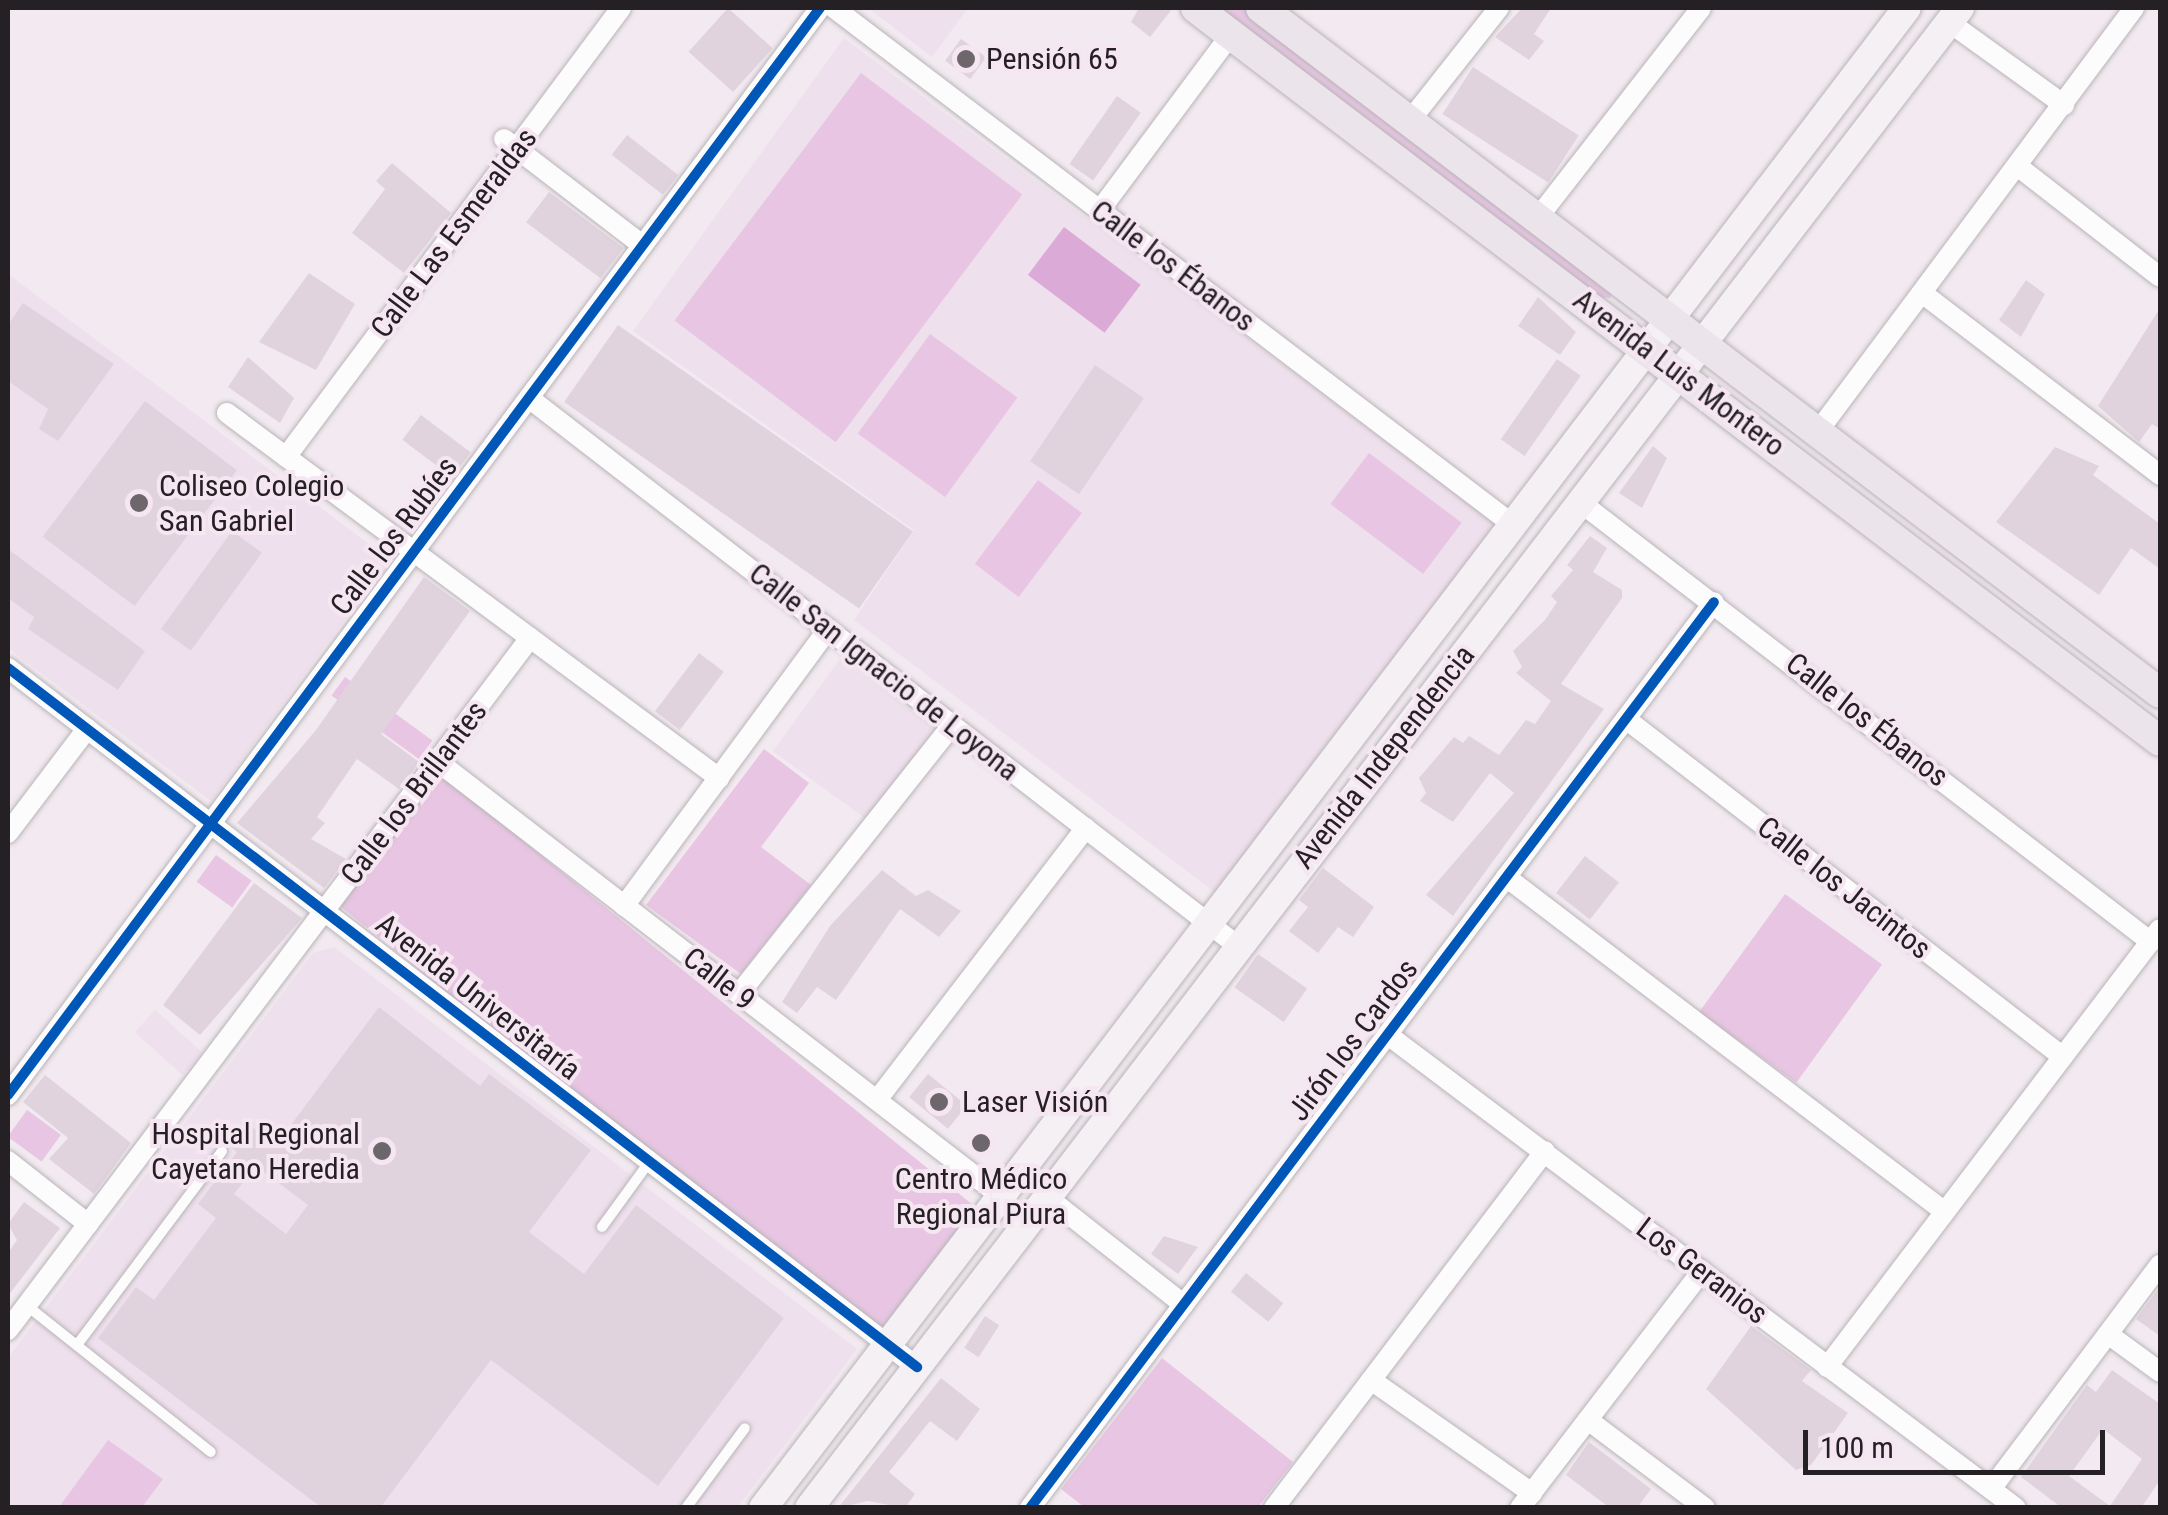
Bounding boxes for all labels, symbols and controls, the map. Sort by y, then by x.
place label: Pensión 65 [986,41,1118,77]
marker: Pensión 65 [955,48,977,70]
street label: Calle Las Esmeraldas [363,121,545,345]
street label: Calle los Ébanos [1084,193,1262,339]
street label: Avenida Luis Montero [1566,282,1792,464]
street label: Calle los Rubíes [323,450,465,622]
place label: Coliseo Colegio San Gabriel [159,468,344,538]
marker: Coliseo Colegio San Gabriel [128,492,150,514]
street label: Calle San Ignacio de Loyona [742,555,1026,789]
street label: Avenida Independencia [1286,638,1482,876]
street label: Calle los Ébanos [1779,645,1955,795]
street label: Calle los Brillantes [333,694,495,892]
street label: Calle los Jacintos [1750,809,1938,967]
street label: Avenida Universitaría [369,906,587,1088]
street label: Calle 9 [676,940,762,1018]
street label: Jirón los Cardos [1281,952,1425,1128]
place label: Laser Visión [962,1084,1108,1120]
marker: Laser Visión [926,1089,952,1115]
place label: Hospital Regional Cayetano Heredia [151,1116,360,1186]
marker: Centro Médico Regional Piura [968,1130,994,1156]
marker: Hospital Regional Cayetano Heredia [369,1138,395,1164]
place label: Centro Médico Regional Piura [895,1161,1067,1232]
street label: Los Geranios [1629,1210,1775,1332]
scale bar [1808,1410,2110,1472]
text: 100 m [1820,1430,1894,1465]

